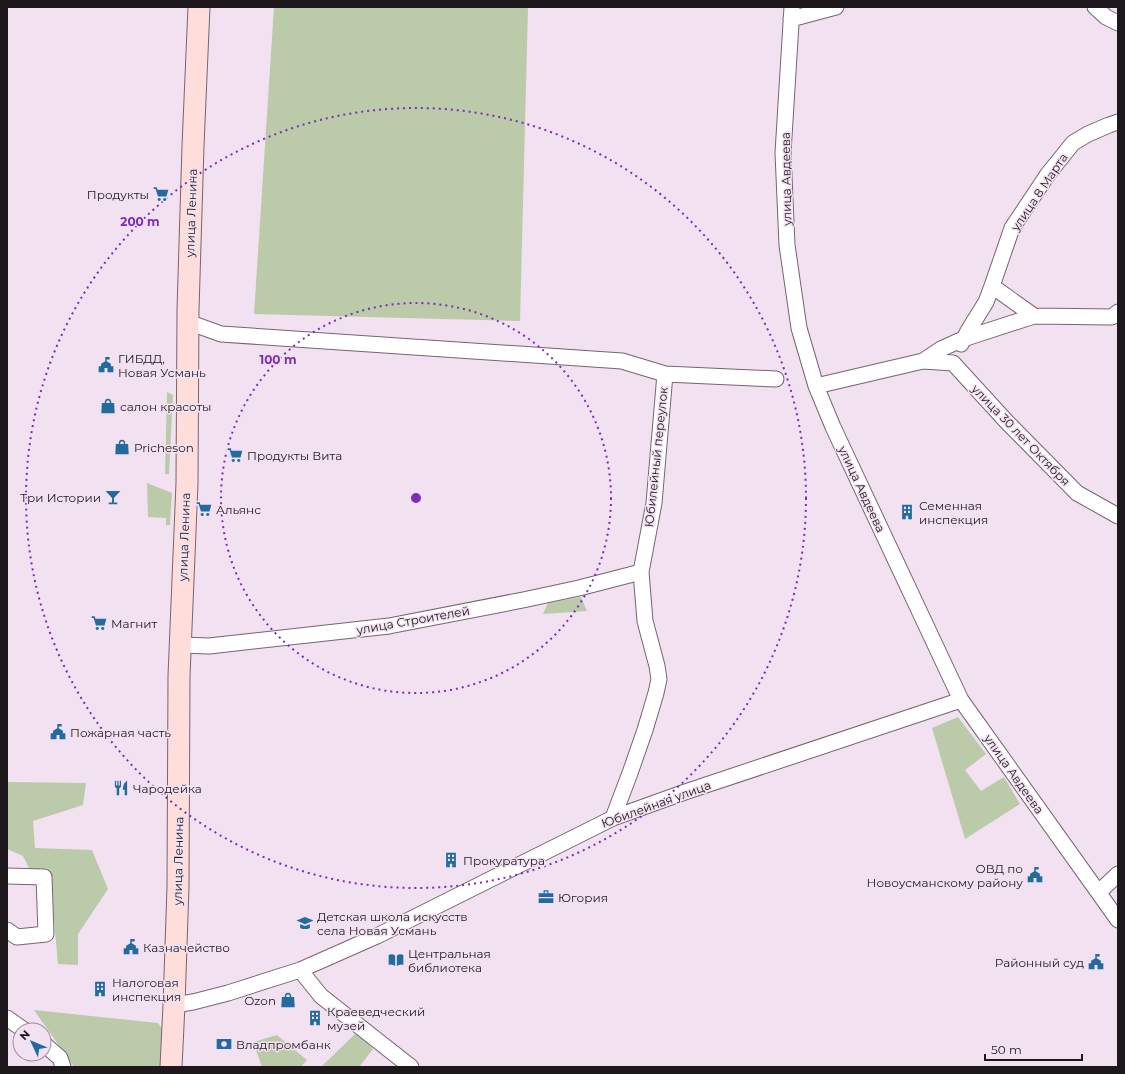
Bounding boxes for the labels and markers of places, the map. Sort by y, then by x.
supermarket icon: Продукты [152,185,170,203]
place label: Продукты [87,187,149,202]
place label: ГИБДД, Новая Усмань [118,351,206,380]
public building icon: ГИБДД, Новая Усмань [97,356,115,374]
shop icon: салон красоты [99,397,117,415]
place label: салон красоты [120,399,212,414]
shop icon: Pricheson [113,438,131,456]
place label: Pricheson [134,440,194,455]
supermarket icon: Продукты Вита [226,446,244,464]
place label: Продукты Вита [247,448,342,463]
bar icon: Три Истории [104,488,122,506]
place label: Три Истории [20,490,101,505]
centre of rings [409,491,423,505]
place label: Семенная инспекция [919,498,988,527]
supermarket icon: Альянс [195,500,213,518]
place label: Альянс [216,502,261,517]
building icon: Семенная инспекция [898,503,916,521]
supermarket icon: Магнит [90,614,108,632]
place label: Магнит [111,616,158,631]
public building icon: Пожарная часть [49,723,67,741]
place label: Пожарная часть [70,725,171,740]
restaurant icon: Чародейка [112,779,130,797]
place label: Чародейка [133,781,202,796]
building icon: Прокуратура [442,851,460,869]
place label: Прокуратура [463,853,545,868]
place label: ОВД по Новоусманскому району [867,861,1023,890]
public building icon: ОВД по Новоусманскому району [1026,866,1044,884]
office icon: Югория [537,888,555,906]
place label: Югория [558,890,608,905]
place label: Детская школа искусств села Новая Усмань [317,909,468,938]
school or university icon: Детская школа искусств села Новая Усмань [296,914,314,932]
public building icon: Казначейство [122,938,140,956]
place label: Казначейство [143,940,230,955]
place label: Центральная библиотека [408,946,491,975]
library icon: Центральная библиотека [387,951,405,969]
public building icon: Районный суд [1087,953,1105,971]
place label: Районный суд [995,955,1084,970]
place label: Налоговая инспекция [112,975,181,1004]
building icon: Налоговая инспекция [91,980,109,998]
shop icon: Ozon [279,991,297,1009]
place label: Ozon [244,993,276,1008]
place label: Краеведческий музей [327,1004,425,1033]
building icon: Краеведческий музей [306,1009,324,1027]
bank icon: Владпромбанк [215,1035,233,1053]
place label: Владпромбанк [236,1037,331,1052]

